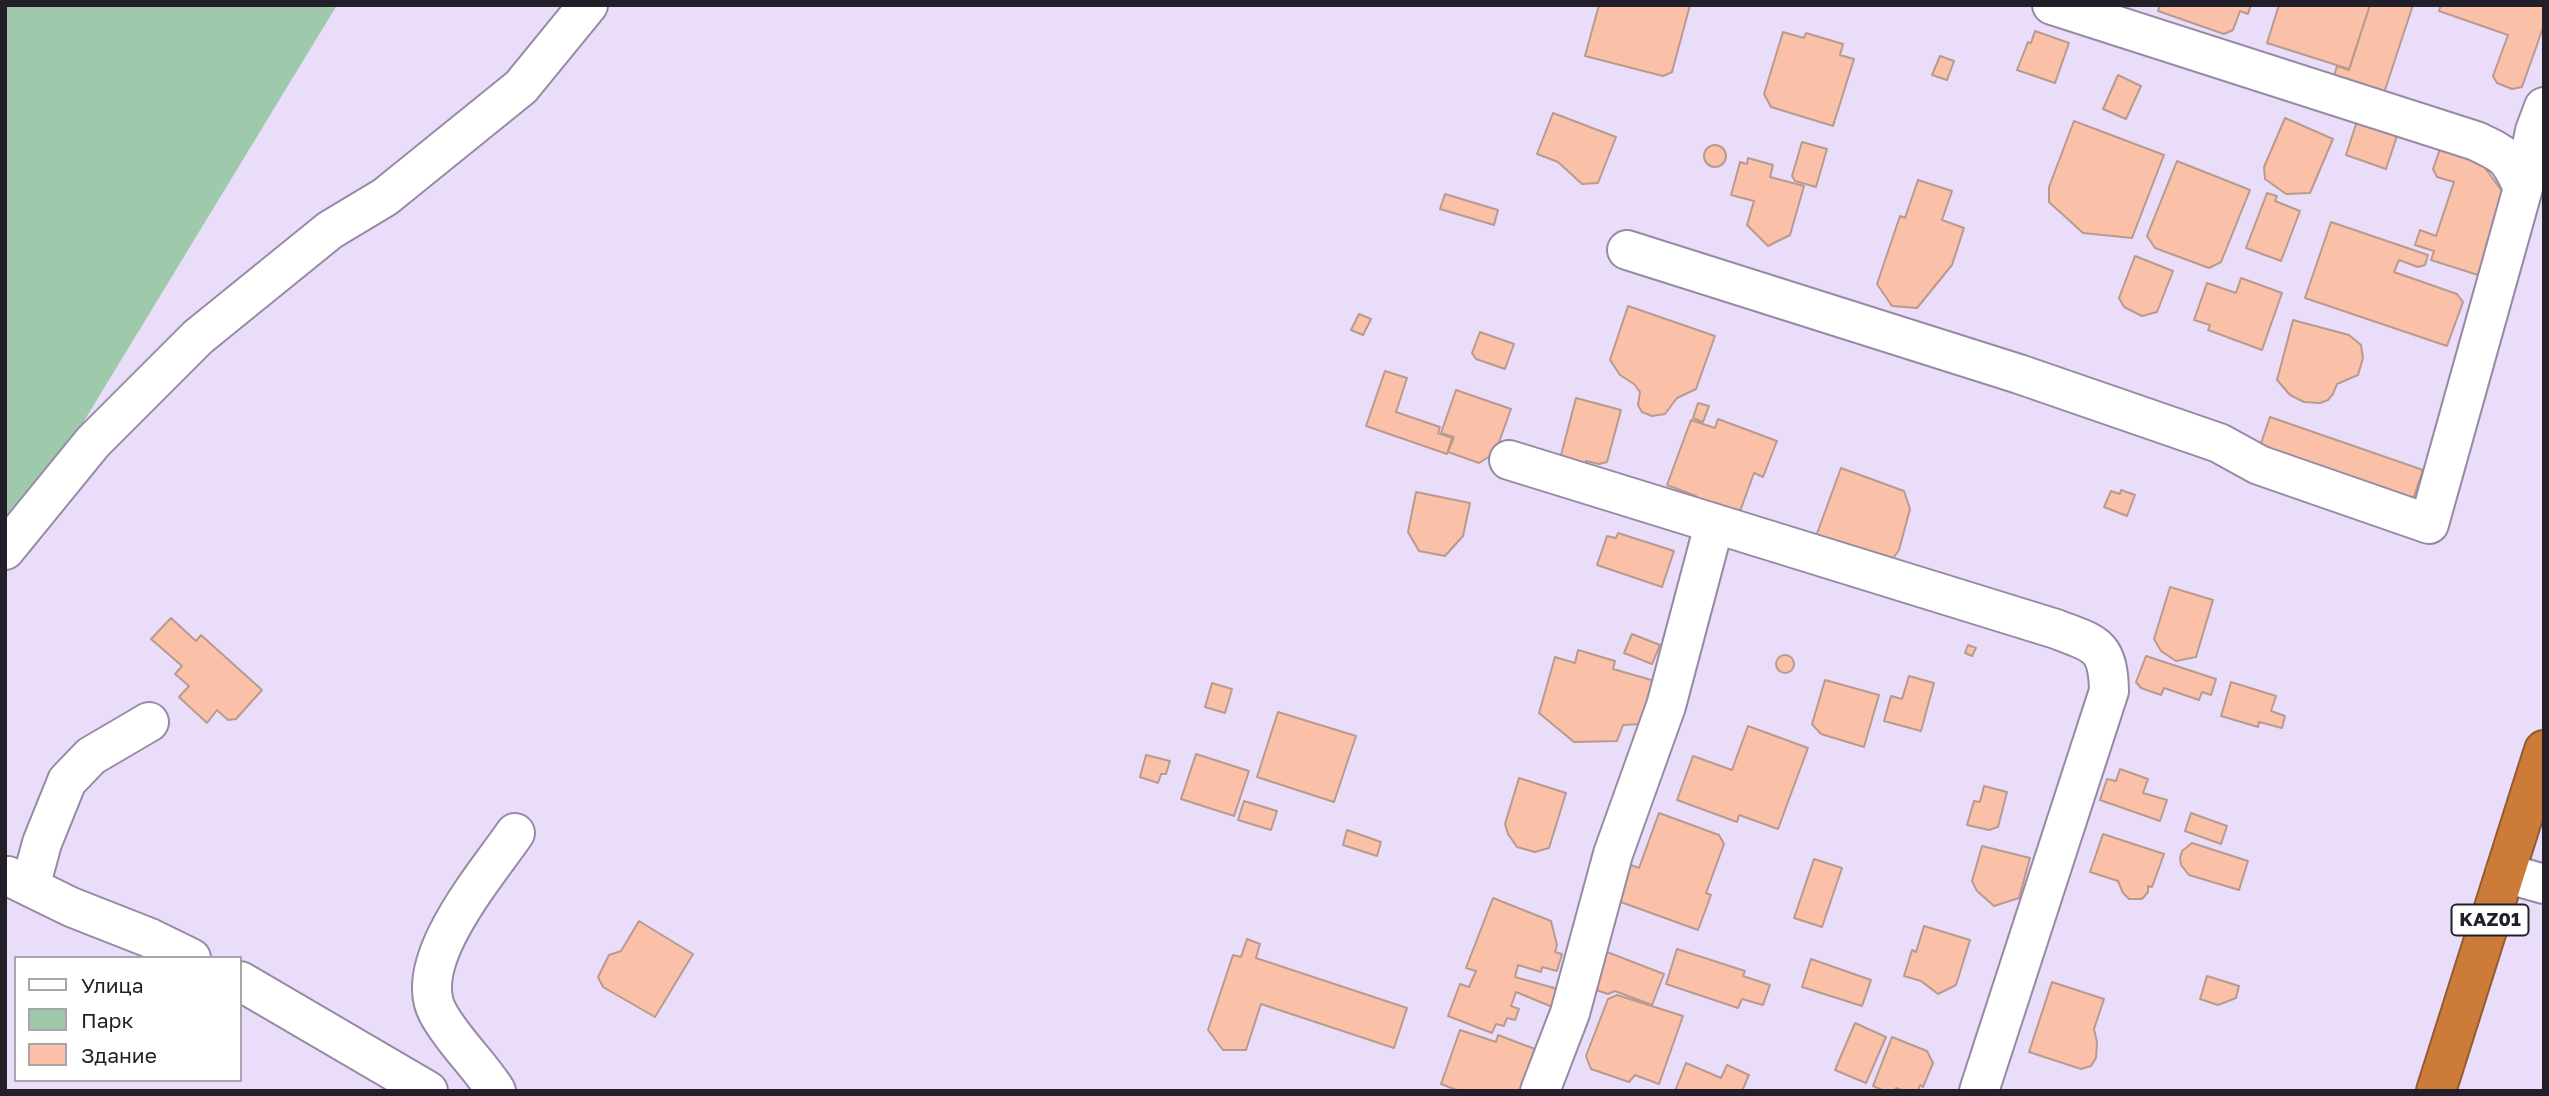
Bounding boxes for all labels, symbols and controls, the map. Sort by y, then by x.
road number: KАZ01 [2452,904,2528,936]
legend [14,956,242,1082]
text: Улица [81,972,144,998]
text: Парк [81,1007,134,1033]
text: Здание [81,1042,157,1068]

